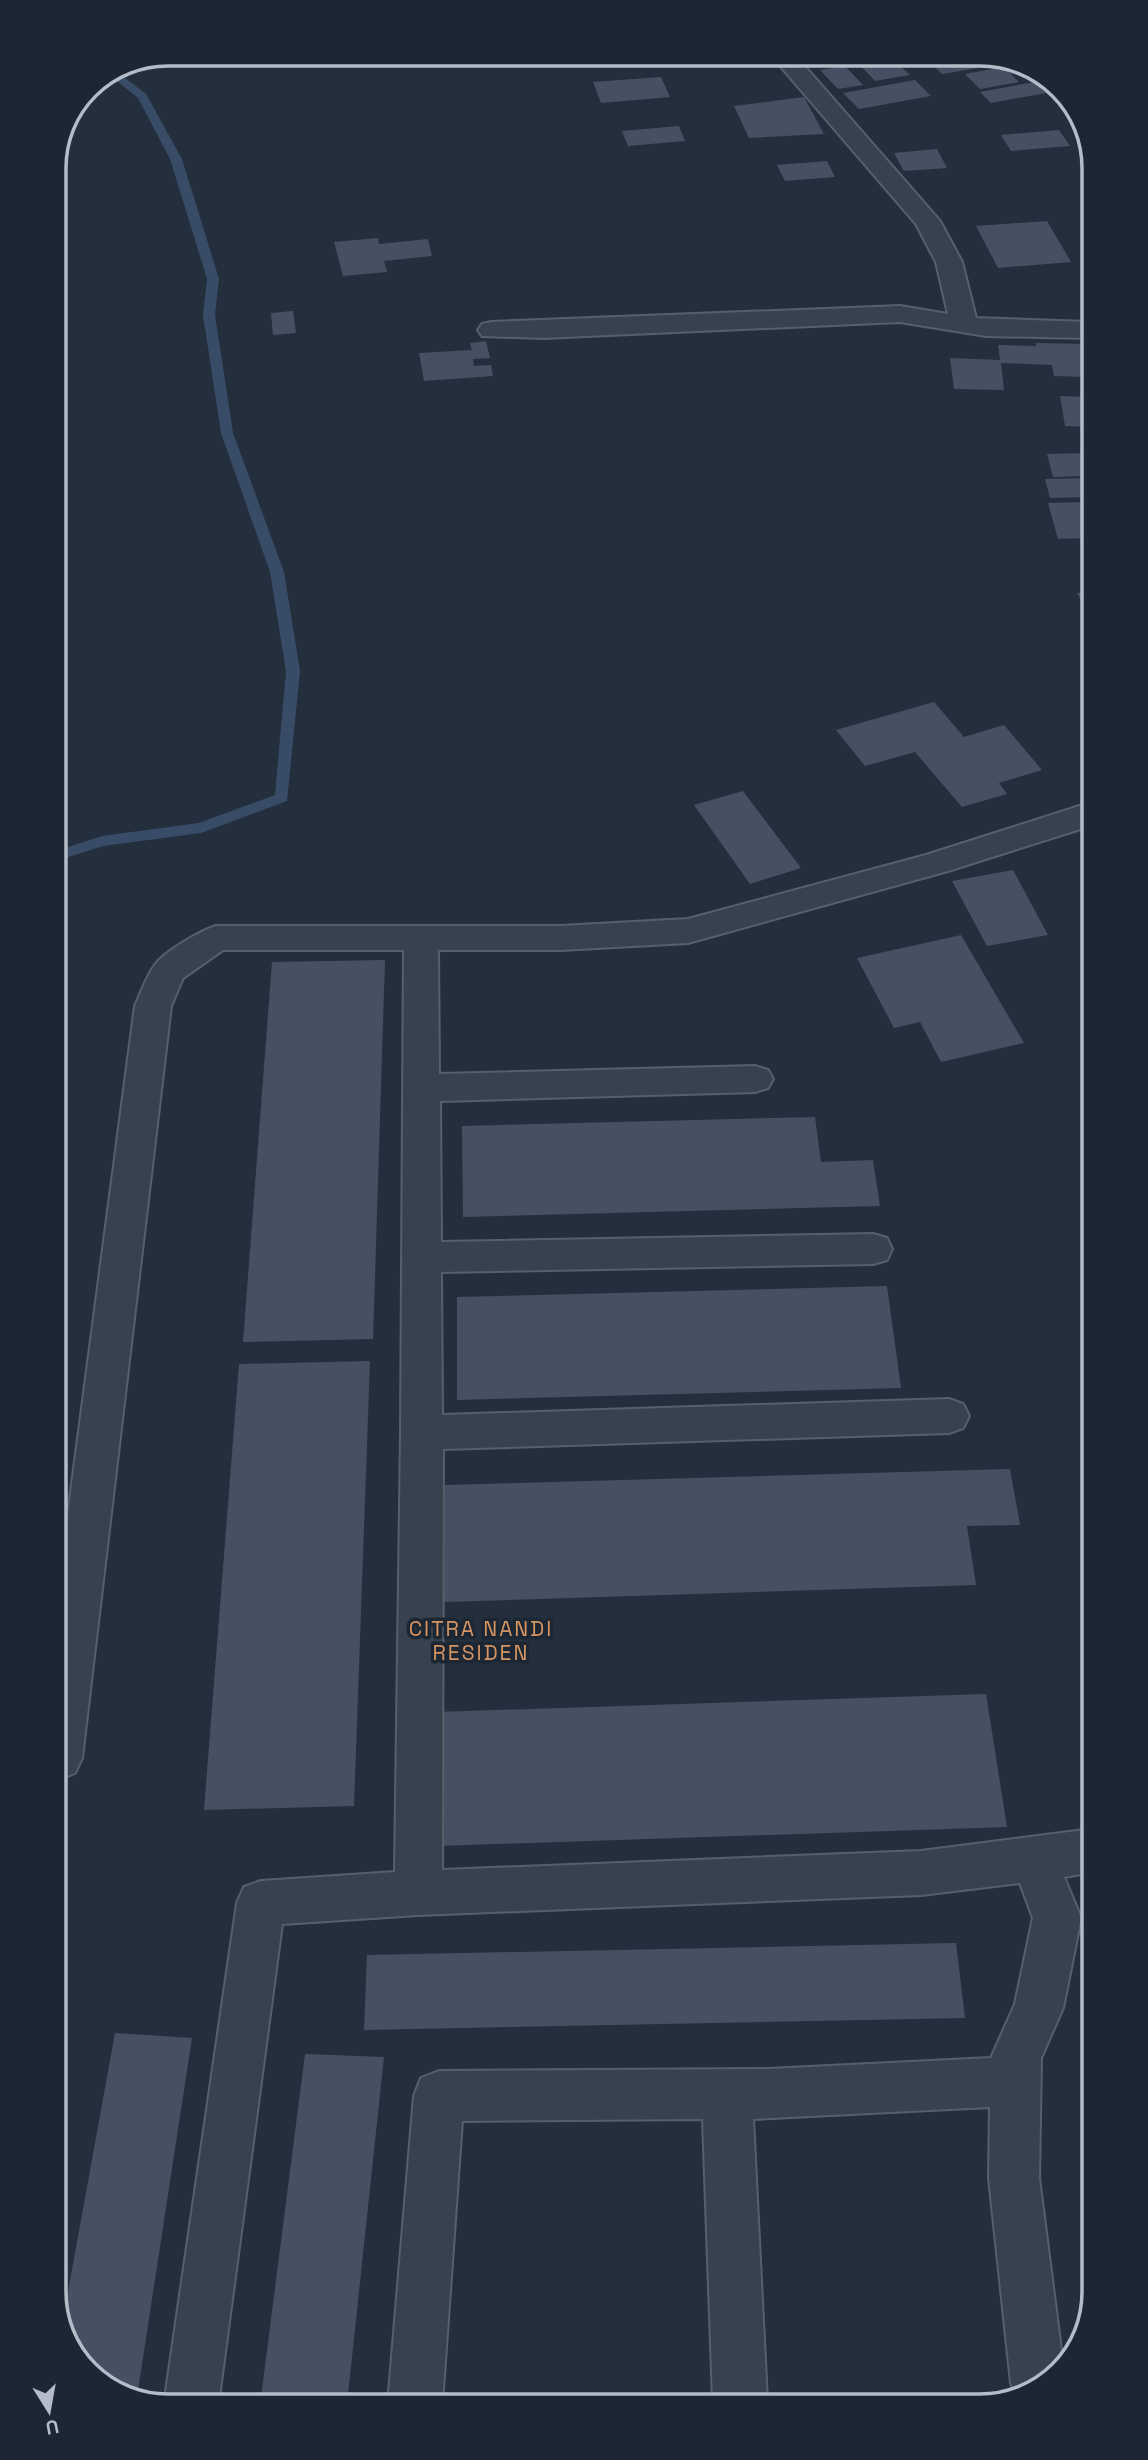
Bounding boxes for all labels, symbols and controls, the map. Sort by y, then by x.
district label: CITRA NANDI RESIDEN [409,1615,553,1666]
north arrow [14,2376,84,2446]
text: U [43,2414,61,2441]

